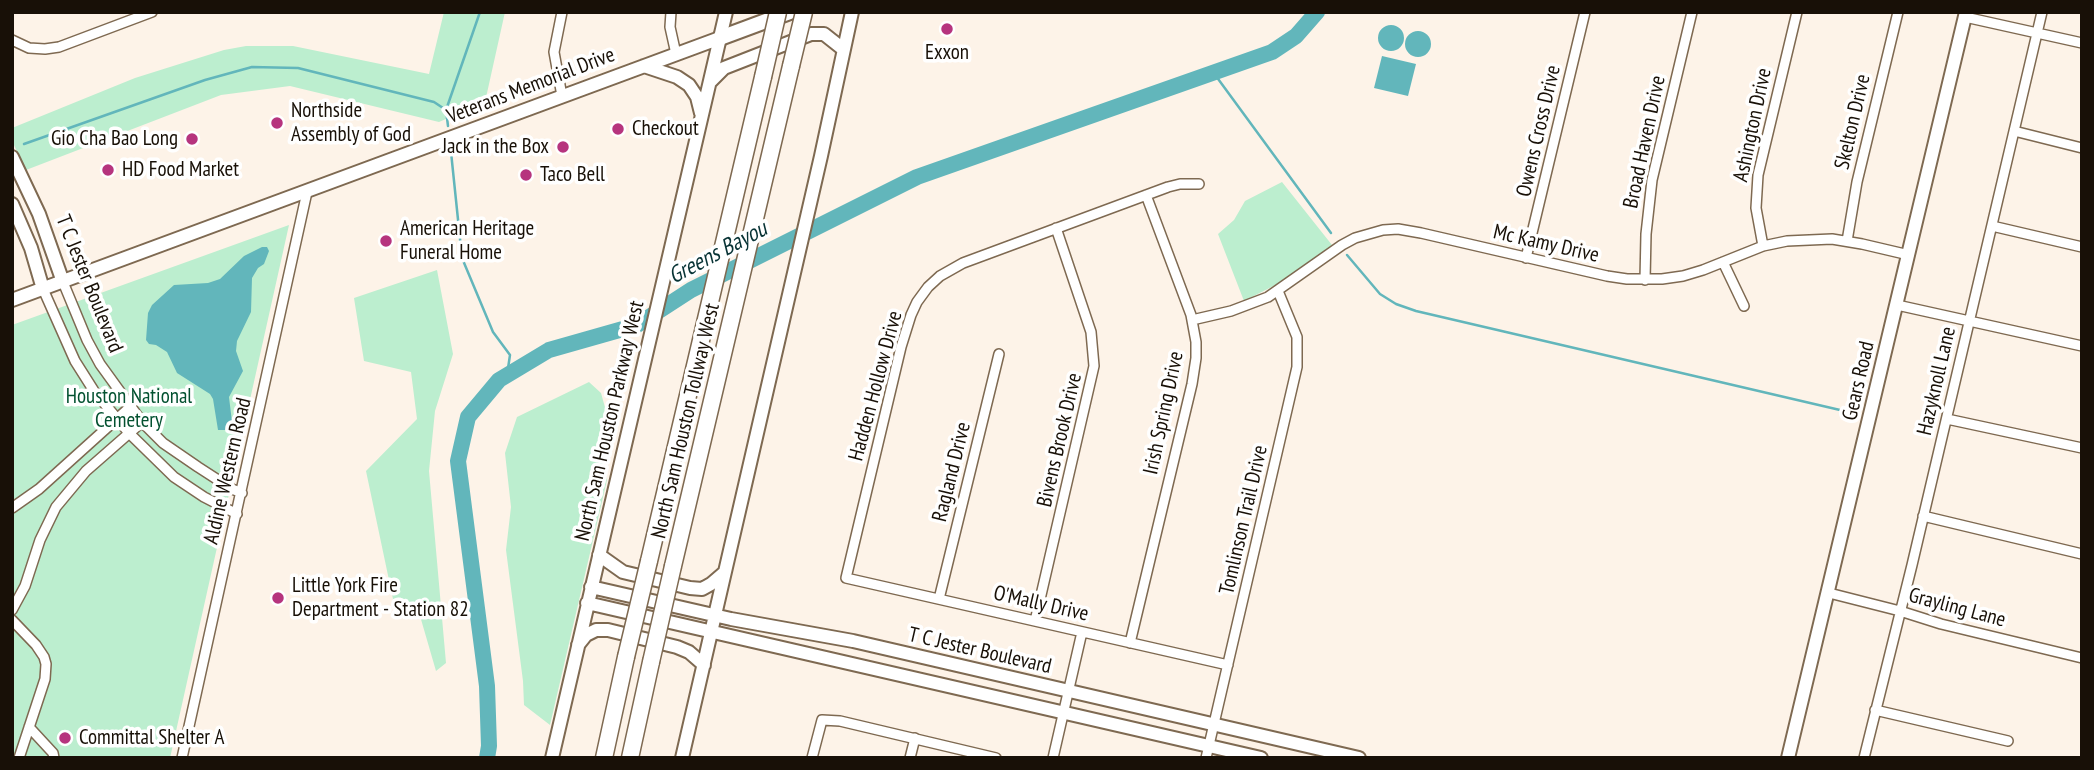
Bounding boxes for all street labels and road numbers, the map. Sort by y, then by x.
street label: Veterans Memorial Drive [444,42,618,130]
street label: Owens Cross Drive [1512,63,1566,199]
street label: Ashington Drive [1729,66,1777,184]
street label: Skelton Drive [1830,72,1876,172]
street label: Broad Haven Drive [1619,73,1671,211]
street label: T C Jester Boulevard [50,212,128,356]
street label: Mc Kamy Drive [1491,220,1601,268]
street label: North Sam Houston Parkway West [570,298,650,544]
street label: North Sam Houston Tollway West [647,301,725,541]
street label: Hadden Hollow Drive [844,308,908,464]
street label: Hazyknoll Lane [1912,324,1962,438]
street label: Gears Road [1838,339,1880,423]
street label: Irish Spring Drive [1139,349,1189,477]
street label: Bivens Brook Drive [1032,371,1088,509]
street label: Aldine Western Road [199,395,257,547]
street label: Ragland Drive [927,420,977,524]
street label: Tomlinson Trail Drive [1215,443,1273,597]
street label: O'Mally Drive [991,581,1091,627]
street label: Grayling Lane [1906,583,2008,633]
street label: T C Jester Boulevard [906,622,1054,680]

